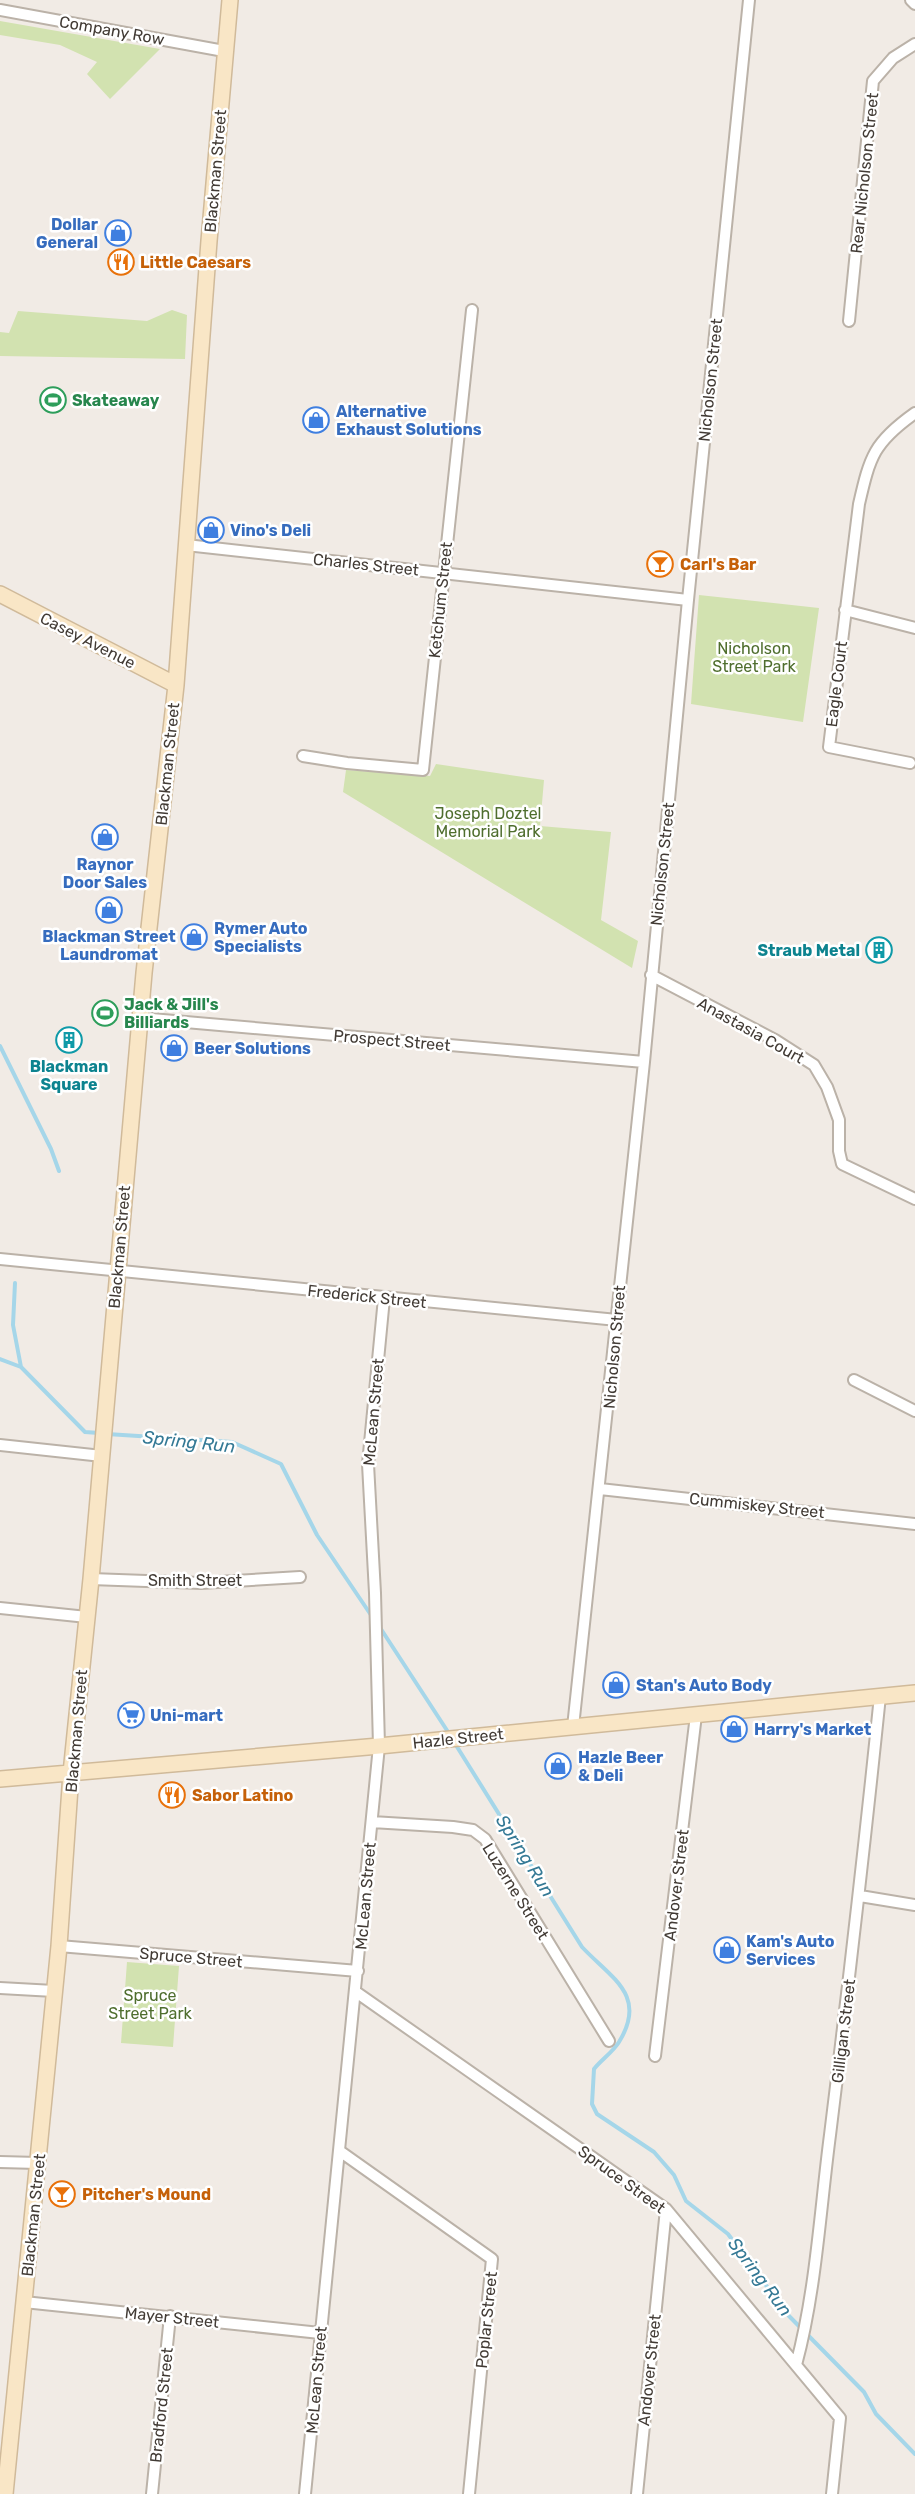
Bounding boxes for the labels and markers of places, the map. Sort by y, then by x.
place label: Dollar General [36,215,99,252]
shop icon: Dollar General [103,218,133,248]
restaurant icon: Little Caesars [106,247,136,277]
place label: Little Caesars [140,253,251,272]
sports icon: Skateaway [38,385,68,415]
place label: Skateaway [72,391,160,410]
place label: Alternative Exhaust Solutions [336,402,482,439]
shop icon: Alternative Exhaust Solutions [301,405,331,435]
shop icon: Vino's Deli [196,515,226,545]
place label: Vino's Deli [230,521,311,540]
bar icon: Carl's Bar [645,549,675,579]
place label: Carl's Bar [680,555,757,574]
shop icon: Raynor Door Sales [90,822,120,852]
place label: Raynor Door Sales [63,855,147,892]
shop icon: Blackman Street Laundromat [94,895,124,925]
place label: Rymer Auto Specialists [214,919,308,956]
shop icon: Rymer Auto Specialists [179,922,209,952]
place label: Blackman Street Laundromat [42,927,176,964]
building icon: Straub Metal [864,935,894,965]
place label: Straub Metal [757,941,860,960]
place label: Jack & Jill's Billiards [124,995,219,1032]
sports icon: Jack & Jill's Billiards [90,998,120,1028]
building icon: Blackman Square [54,1025,84,1055]
shop icon: Beer Solutions [159,1033,189,1063]
place label: Beer Solutions [194,1039,311,1058]
place label: Blackman Square [30,1057,108,1094]
shop icon: Stan's Auto Body [601,1670,631,1700]
place label: Stan's Auto Body [636,1676,772,1695]
supermarket icon: Uni-mart [116,1700,146,1730]
place label: Uni-mart [150,1706,223,1725]
shop icon: Harry's Market [719,1714,749,1744]
place label: Harry's Market [754,1720,872,1739]
place label: Hazle Beer & Deli [578,1748,664,1785]
shop icon: Hazle Beer & Deli [543,1751,573,1781]
restaurant icon: Sabor Latino [157,1780,187,1810]
place label: Sabor Latino [192,1786,294,1805]
place label: Kam's Auto Services [746,1932,835,1969]
shop icon: Kam's Auto Services [712,1935,742,1965]
bar icon: Pitcher's Mound [47,2179,77,2209]
place label: Pitcher's Mound [82,2185,211,2204]

